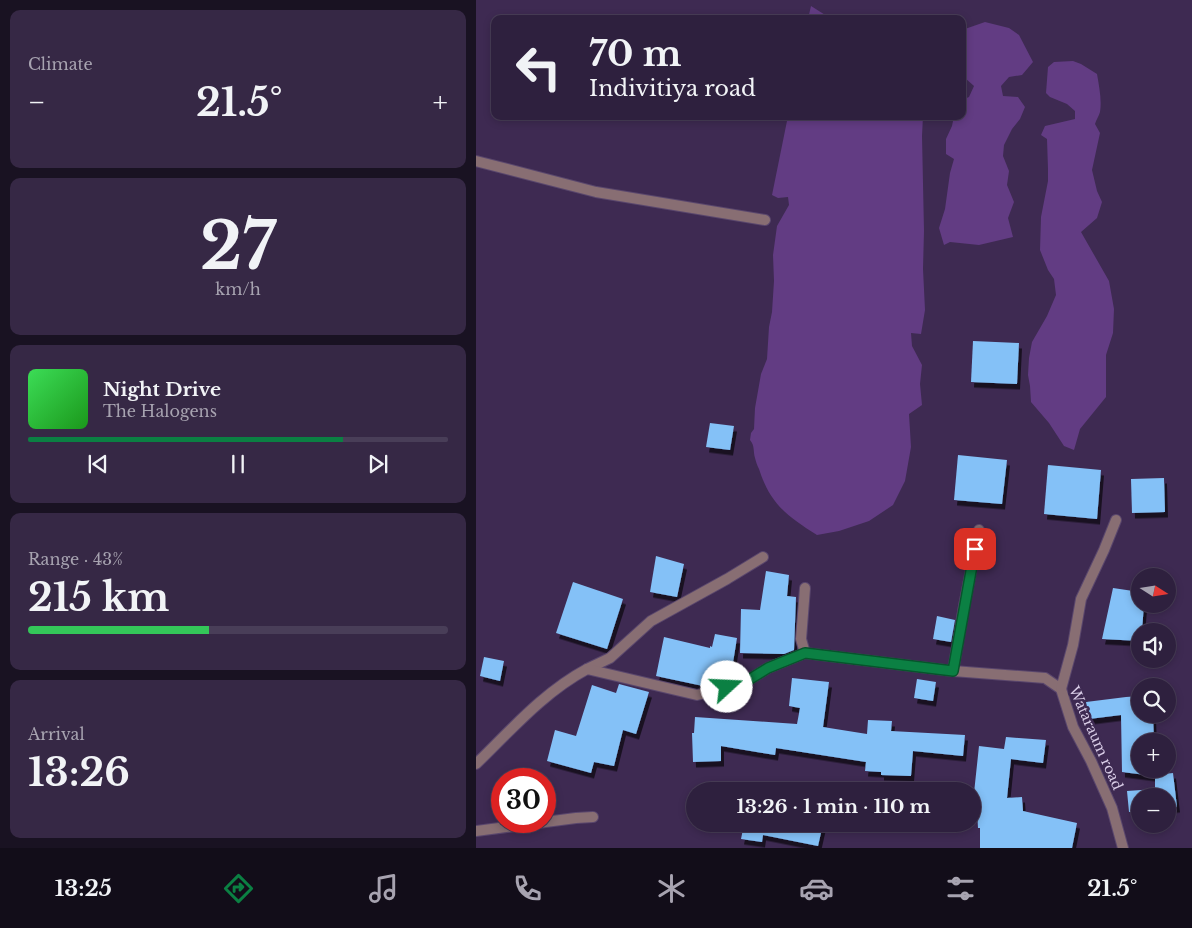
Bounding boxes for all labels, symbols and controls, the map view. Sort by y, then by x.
text: 70 m [589,32,682,75]
icon: left [506,35,571,100]
text: Climate [28,54,93,74]
text: Indivitiya road [589,75,756,102]
text: 21.5° [196,79,282,126]
text: − [28,85,46,120]
text: + [433,85,448,120]
text: 27 [200,206,276,287]
text: km/h [215,279,261,299]
text: Night Drive [103,378,221,401]
text: The Halogens [103,401,217,421]
icon: previous [84,450,112,478]
icon: pause [224,450,252,478]
icon: next [364,450,392,478]
pin [954,528,996,570]
icon: arrive [961,535,989,563]
text: Range · 43% [28,549,123,569]
north arrow [1131,568,1176,612]
map controls [1131,568,1176,833]
text: 215 km [28,574,169,621]
button: sound [1131,623,1176,668]
position arrow [700,660,752,712]
button: search [1131,678,1176,723]
street label: Wataraum road [1065,682,1127,793]
text: Arrival [28,724,85,744]
button: + [1131,733,1176,778]
text: 13:26 [28,749,130,796]
speed limit sign: 30 [491,768,556,833]
button: − [1131,788,1176,833]
text: 13:26 · 1 min · 110 m [737,795,930,818]
icon: directions [221,871,256,906]
icon: music [366,871,401,906]
icon: phone [510,871,545,906]
icon: climate [654,871,689,906]
icon: car [799,871,834,906]
icon: filters [943,871,978,906]
text: 13:25 [55,875,112,902]
text: 21.5° [1087,875,1137,902]

